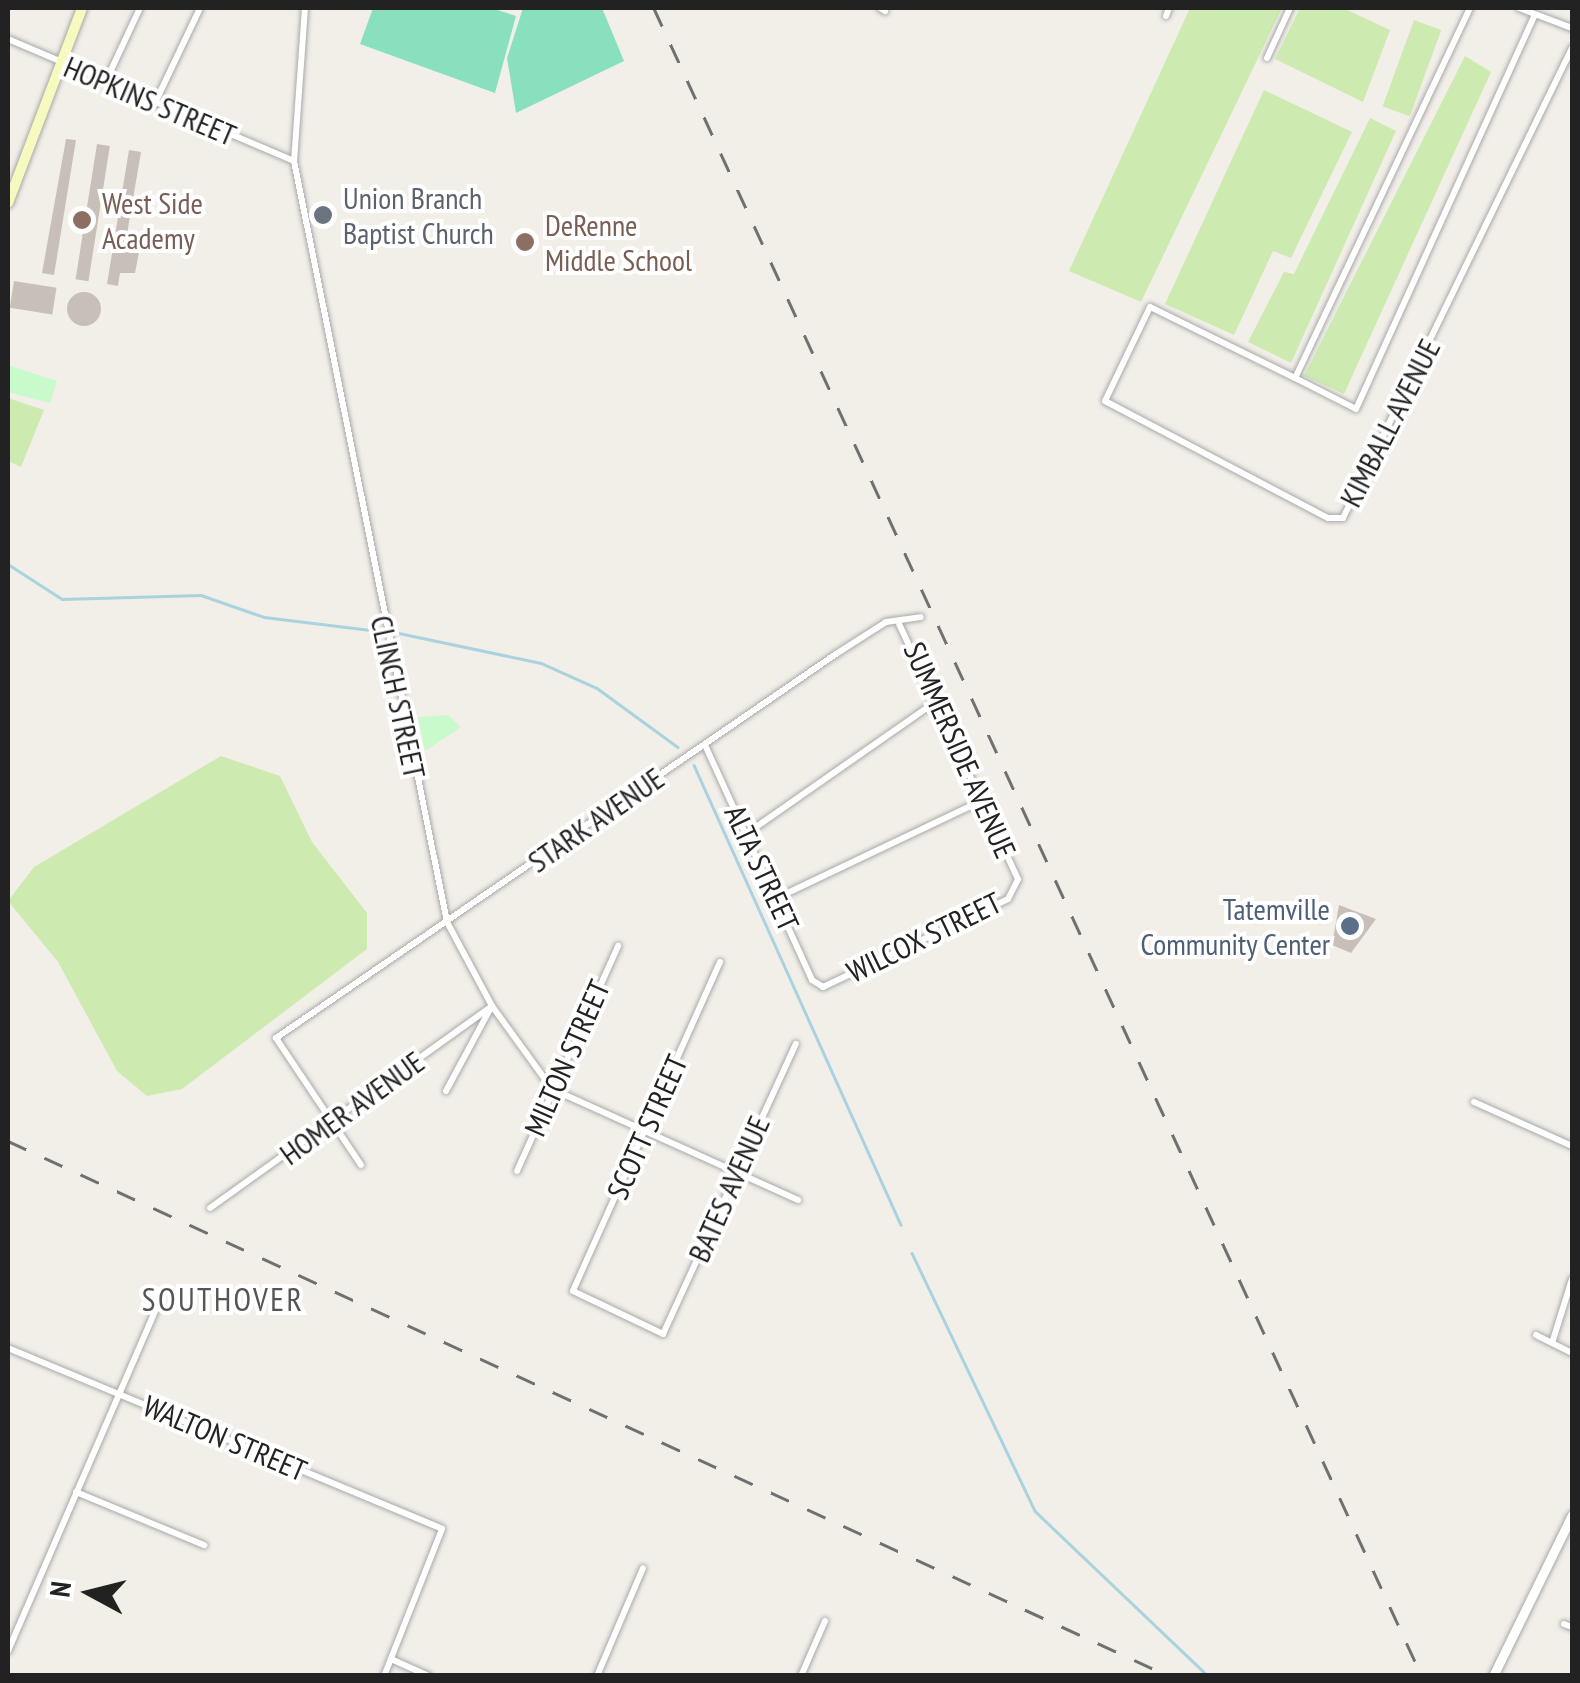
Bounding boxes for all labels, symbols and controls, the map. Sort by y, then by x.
street label: HOPKINS STREET [59,49,241,153]
place label: Union Branch Baptist Church [343,180,494,250]
place label: West Side Academy [102,185,203,256]
marker: Union Branch Baptist Church [312,204,334,226]
place label: DeRenne Middle School [545,207,692,278]
marker: West Side Academy [71,209,93,231]
marker: DeRenne Middle School [514,231,536,253]
street label: KIMBALL AVENUE [1332,332,1448,514]
street label: CLINCH STREET [363,612,433,782]
street label: SUMMERSIDE AVENUE [896,636,1024,864]
street label: STARK AVENUE [521,760,671,880]
street label: ALTA STREET [717,799,807,937]
street label: WILCOX STREET [841,884,1007,990]
place label: Tatemville Community Center [1140,891,1330,962]
marker: Tatemville Community Center [1339,915,1361,937]
street label: MILTON STREET [517,975,617,1141]
street label: HOMER AVENUE [273,1044,431,1172]
street label: SCOTT STREET [599,1049,695,1205]
street label: BATES AVENUE [681,1110,777,1268]
district label: SOUTHOVER [142,1280,304,1318]
street label: WALTON STREET [138,1387,312,1489]
north arrow [40,1543,140,1643]
text: N [40,1580,79,1599]

